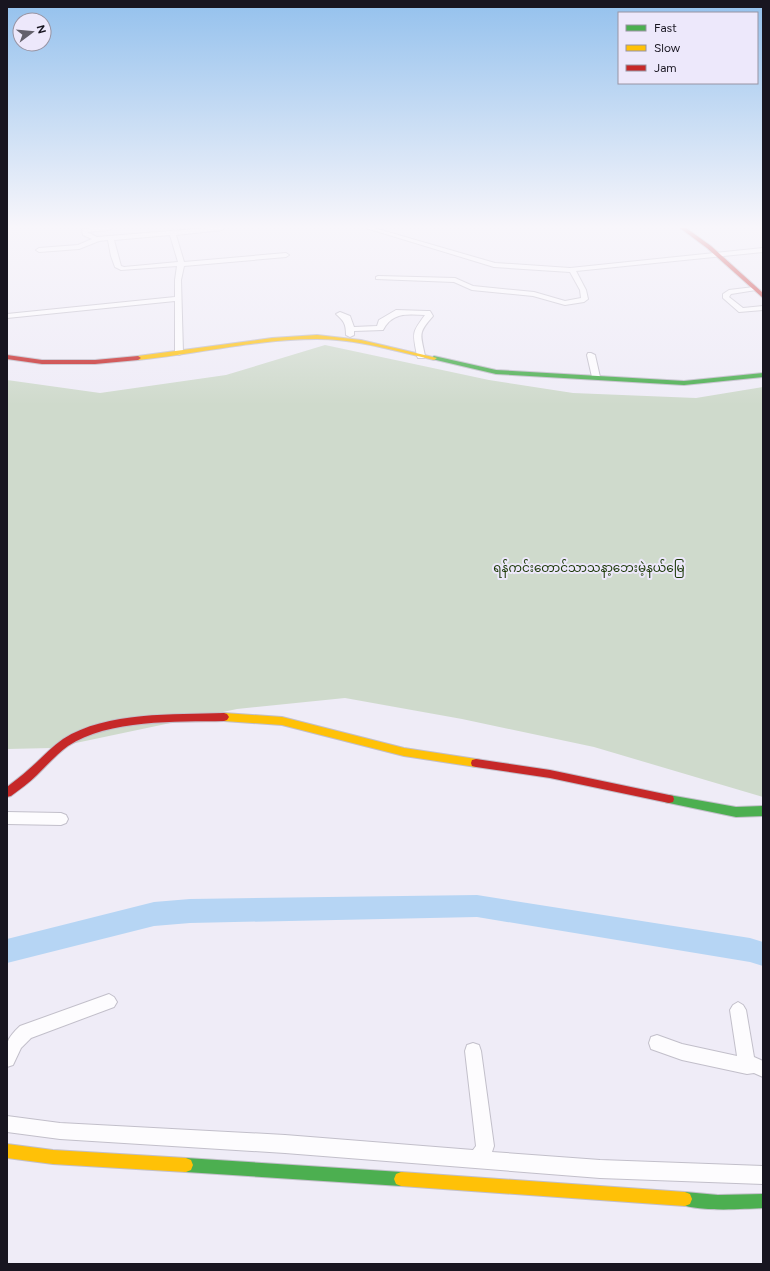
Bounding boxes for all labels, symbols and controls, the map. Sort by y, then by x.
north arrow [12,12,52,52]
legend [618,12,758,84]
text: Fast [654,21,677,35]
text: N [34,23,49,35]
text: Slow [654,41,681,55]
text: Jam [654,61,677,75]
park label: ရန်ကင်းတောင်သာသနာ့ဘေးမဲ့နယ်မြေ [493,559,685,578]

